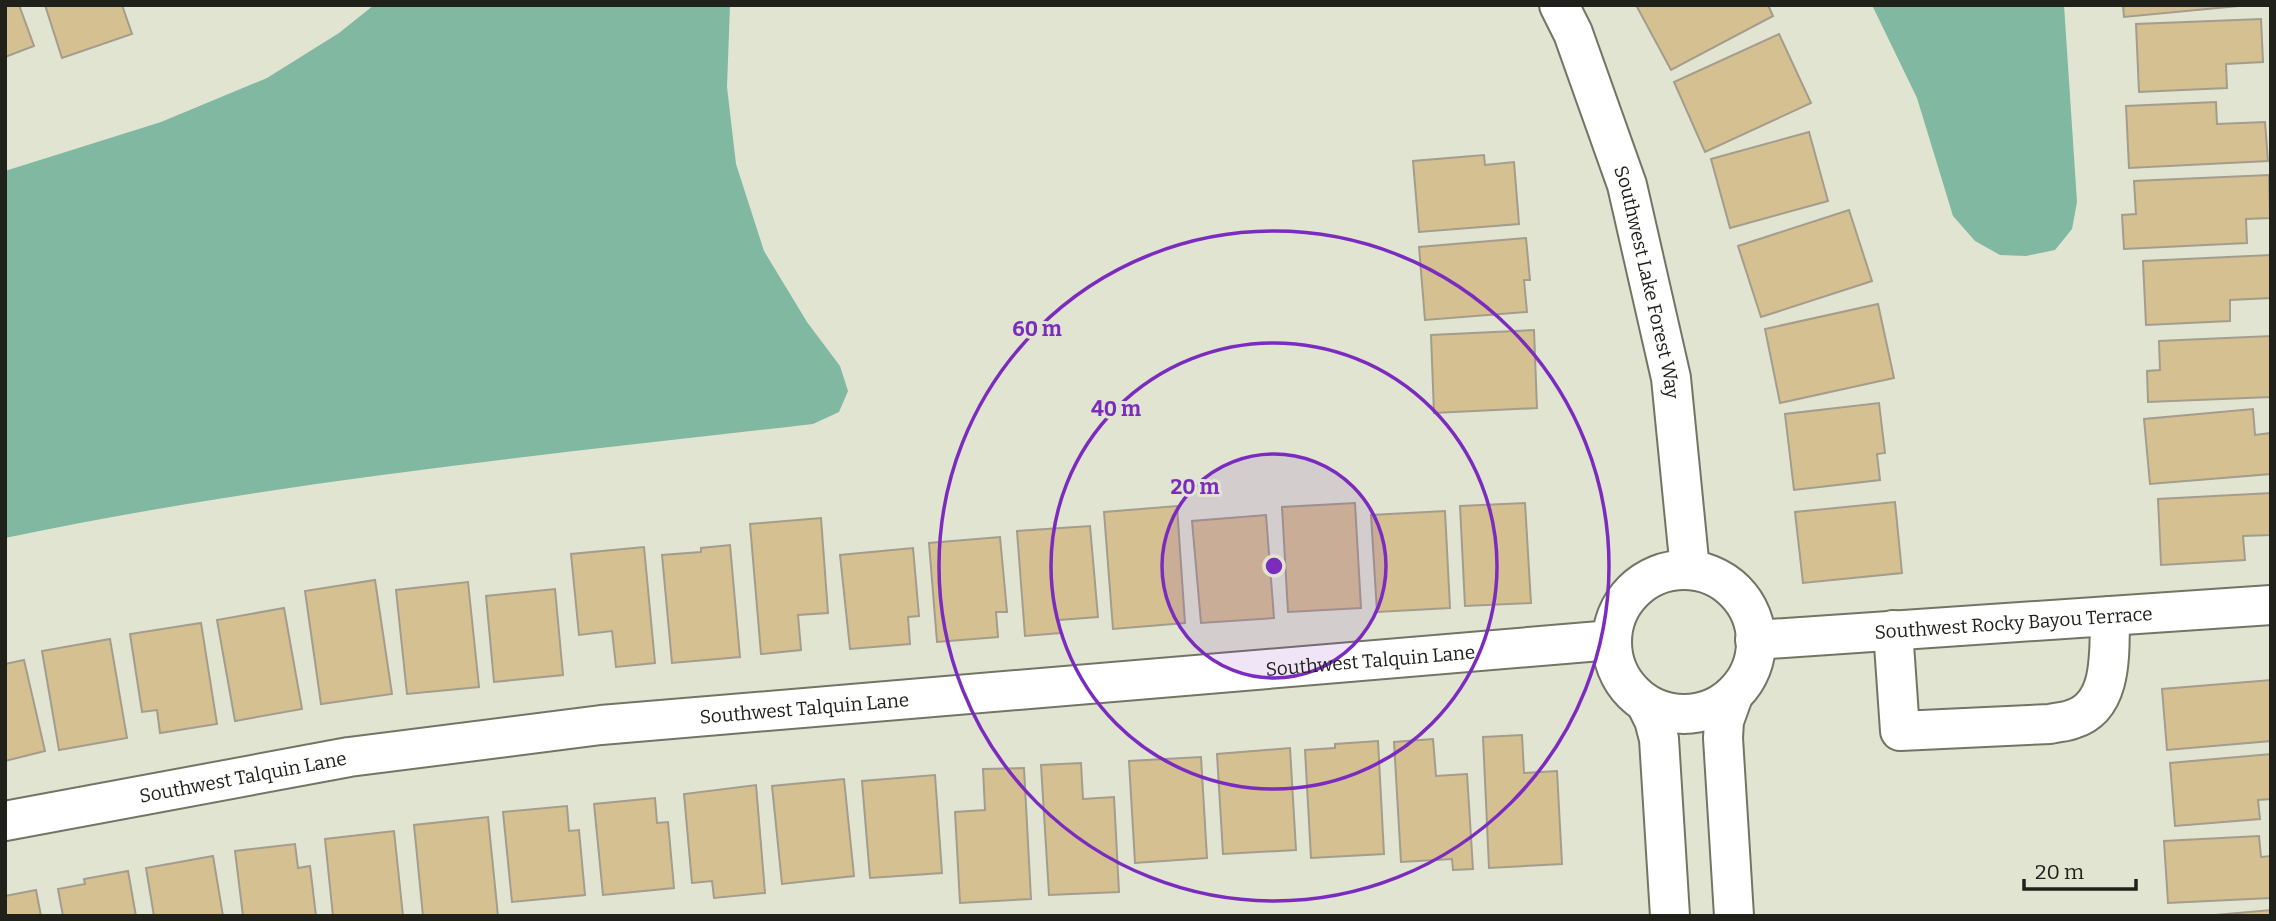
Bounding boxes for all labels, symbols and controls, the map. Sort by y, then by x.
street label: Southwest Lake Forest Way [1609,163,1684,401]
text: 60 m [1012,316,1062,342]
text: 40 m [1091,396,1141,422]
text: 20 m [1171,474,1219,500]
centre of rings [1262,554,1286,578]
street label: Southwest Rocky Bayou Terrace [1874,602,2153,644]
street label: Southwest Talquin Lane [1265,641,1476,681]
street label: Southwest Talquin Lane [699,688,910,729]
street label: Southwest Talquin Lane [138,747,348,808]
scale bar [2024,848,2136,892]
text: 20 m [2035,859,2084,885]

